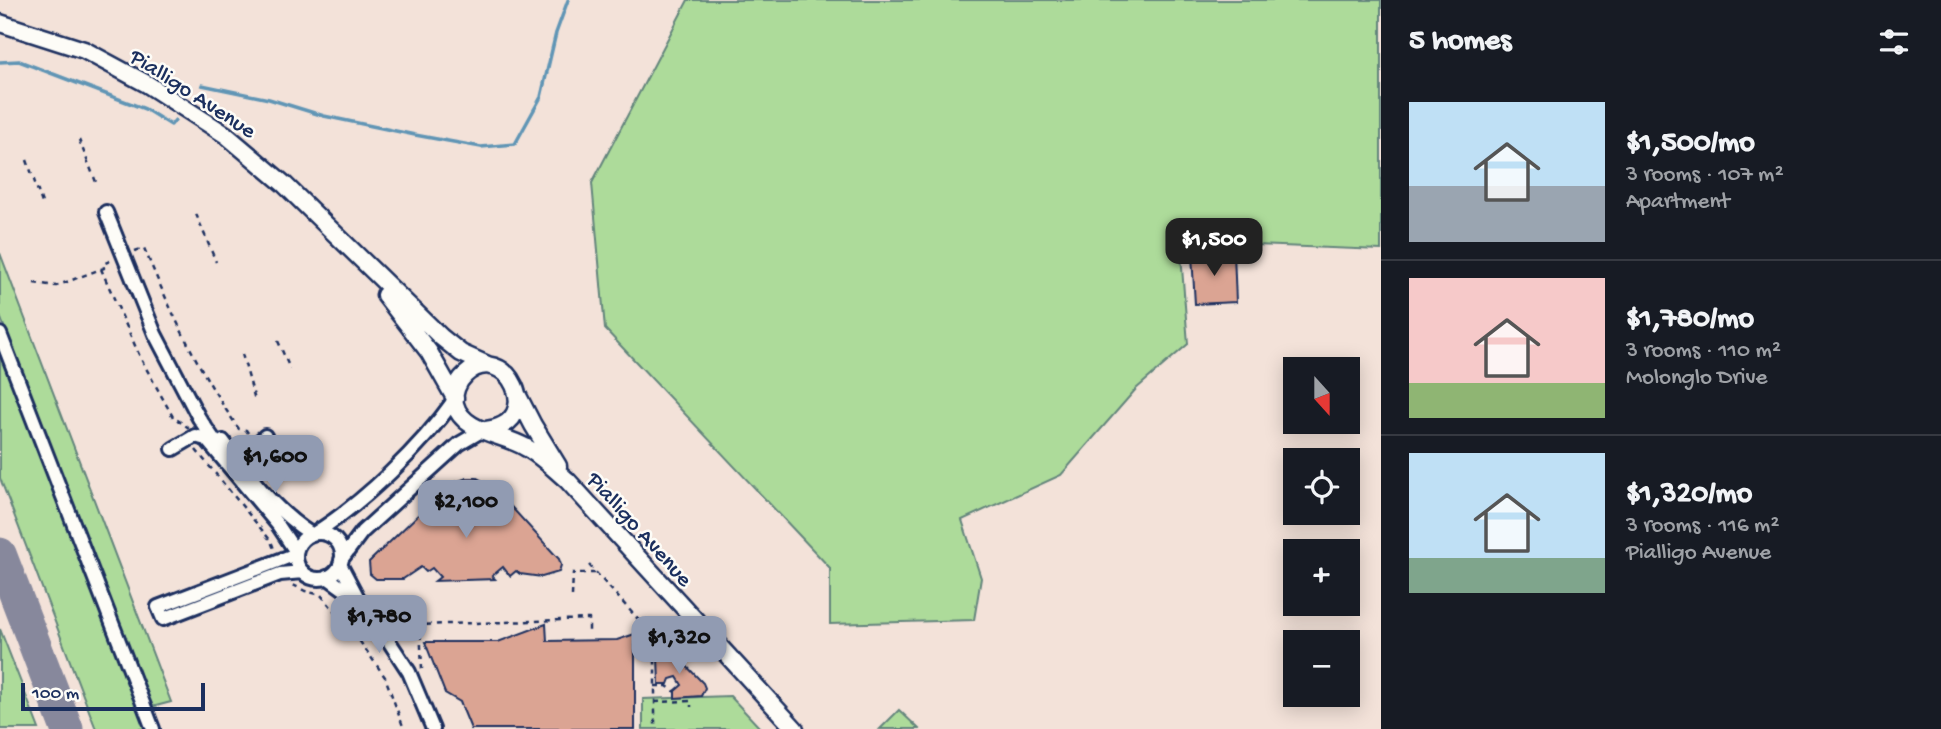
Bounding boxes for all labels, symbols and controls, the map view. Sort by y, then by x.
icon: filters [1875,23,1913,61]
text: 5 homes [1409,25,1511,60]
street label: Pialligo Avenue [123,44,261,146]
text: $1,500/mo [1626,127,1755,162]
icon: home [1465,130,1549,214]
text: 3 rooms · 107 m² [1626,162,1784,189]
text: Apartment [1626,189,1730,216]
pin: $1,500 [1157,218,1271,278]
text: $1,500 [1181,227,1247,254]
text: $1,780/mo [1626,303,1754,338]
icon: home [1465,306,1549,390]
text: 3 rooms · 110 m² [1626,338,1781,365]
north arrow [1283,357,1360,434]
map controls [1283,357,1360,707]
text: Molonglo Drive [1626,365,1768,392]
pin: $1,600 [218,435,332,495]
text: $1,600 [243,444,307,471]
button: locate [1283,448,1360,525]
street label: Pialligo Avenue [579,467,698,594]
text: $1,320/mo [1626,478,1752,513]
pin: $2,100 [409,480,523,540]
icon: home [1465,481,1549,565]
text: $2,100 [434,489,498,516]
text: 3 rooms · 116 m² [1626,513,1779,540]
button: + [1283,539,1360,616]
text: Pialligo Avenue [1626,540,1771,567]
pin: $1,780 [322,596,436,655]
text: $1,780 [347,604,411,631]
pin: $1,320 [622,616,736,676]
text: $1,320 [647,625,711,652]
button: − [1283,630,1360,707]
scale bar [21,680,205,712]
text: 100 m [32,683,79,706]

